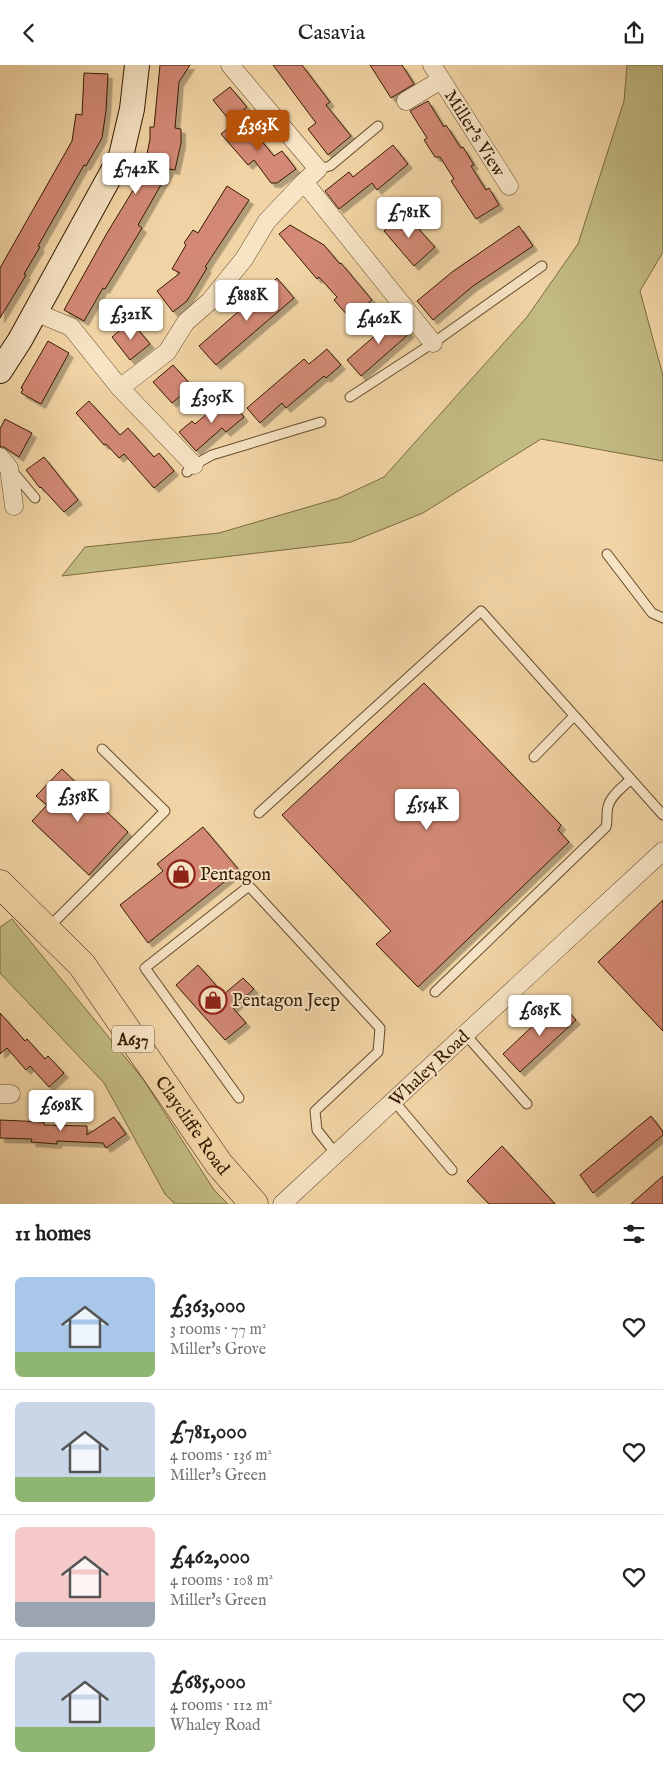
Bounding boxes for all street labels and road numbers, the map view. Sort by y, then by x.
street label: Miller's View [438,86,510,182]
road number: A637 [112,1026,154,1053]
street label: Whaley Road [385,1026,475,1112]
street label: Claycliffe Road [149,1072,234,1181]

